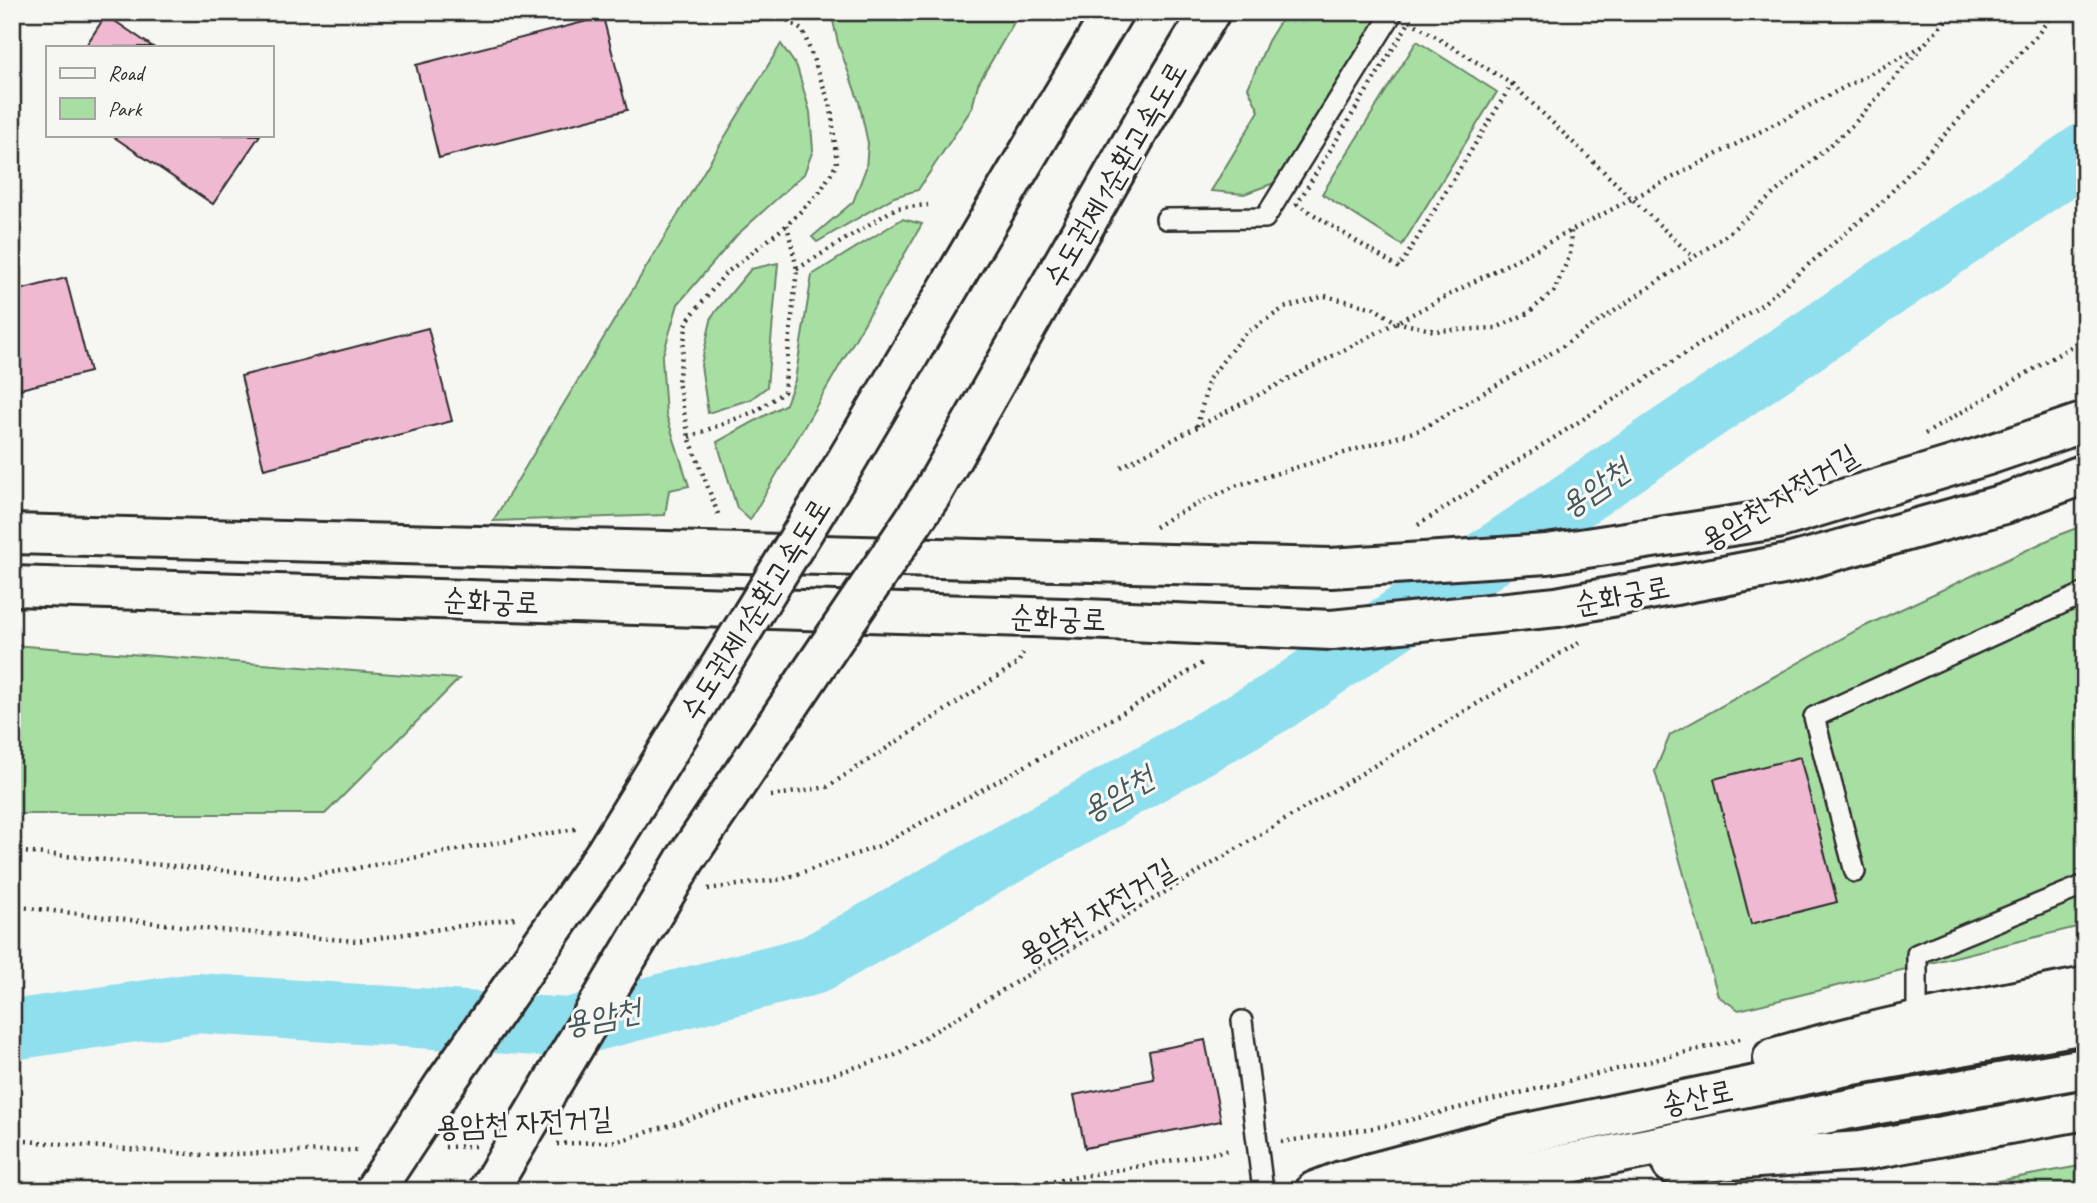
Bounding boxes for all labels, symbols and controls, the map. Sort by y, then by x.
legend [46,46,273,136]
street label: 수도권제1순환고속도로 [1035,54,1195,294]
text: Road [108,60,147,86]
text: Park [108,96,143,122]
street label: 용암천 자전거길 [1694,435,1864,559]
water label: 용암천 [1551,447,1640,526]
street label: 수도권제1순환고속도로 [671,491,839,727]
street label: 순화궁로 [1571,567,1673,623]
street label: 순화궁로 [442,580,540,622]
street label: 순화궁로 [1009,597,1107,639]
water label: 용암천 [1074,755,1164,830]
street label: 용암천 자전거길 [1011,849,1181,973]
water label: 용암천 [560,988,647,1044]
street label: 송산로 [1658,1071,1736,1123]
street label: 용암천 자전거길 [435,1098,613,1146]

